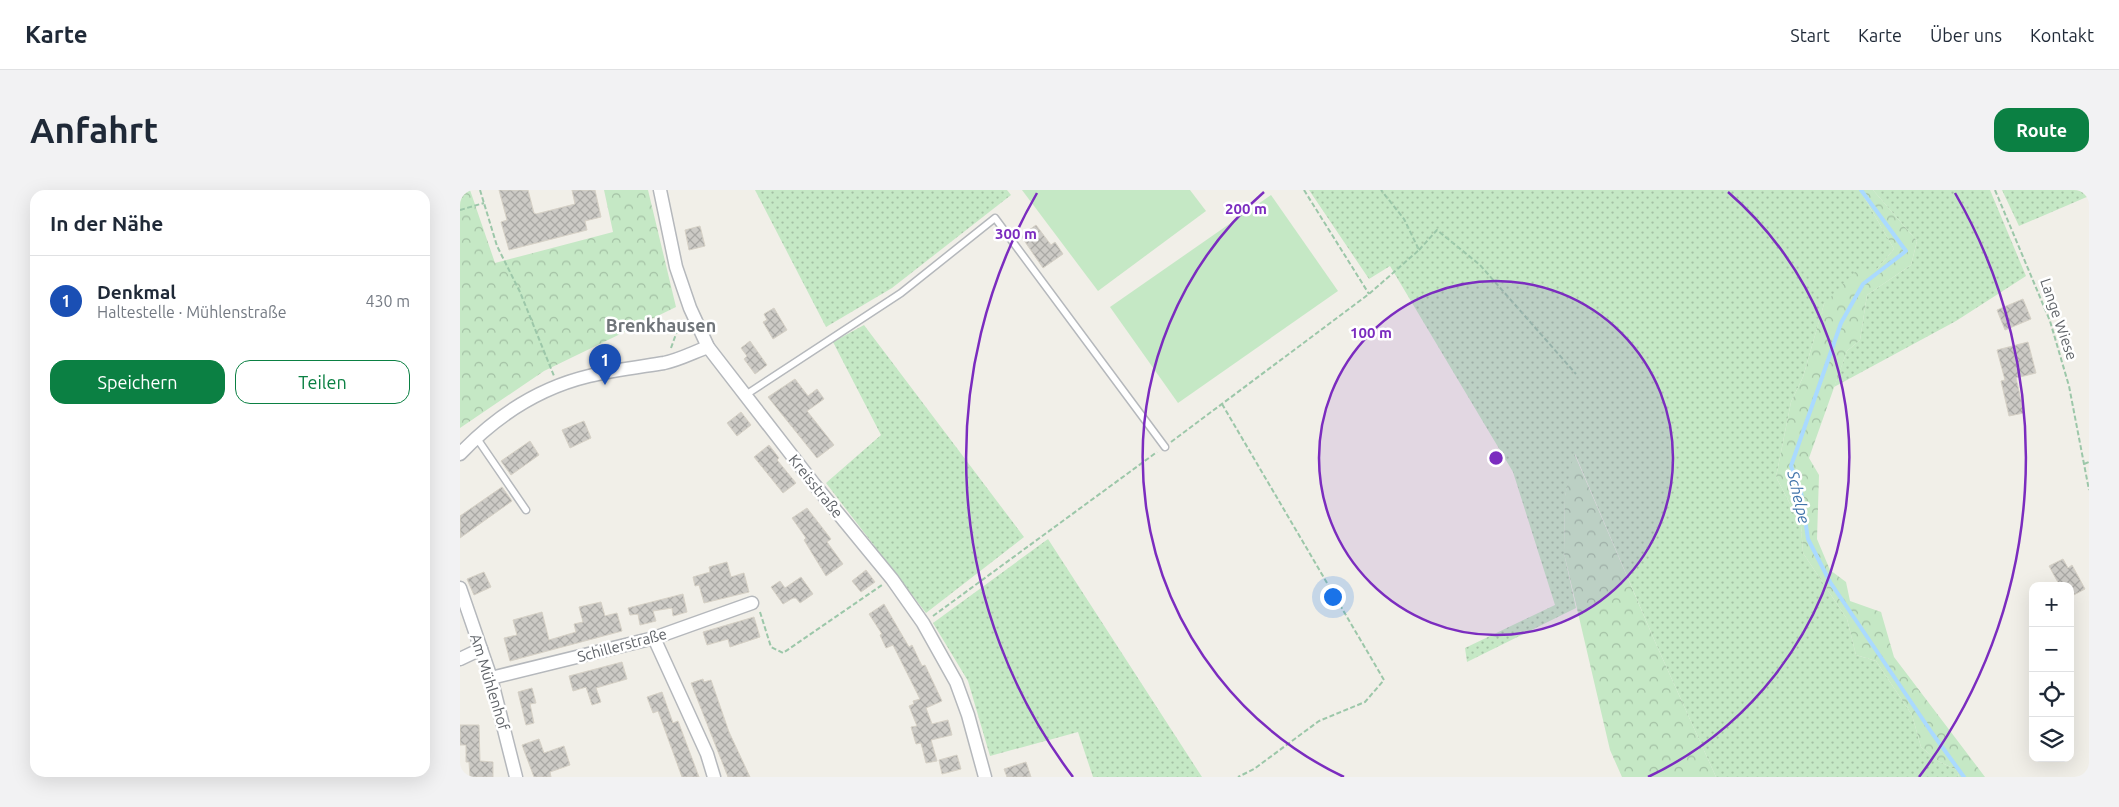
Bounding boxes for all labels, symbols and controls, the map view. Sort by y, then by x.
text: Karte [25,21,87,48]
text: Start [1790,25,1830,45]
text: Karte [1858,25,1902,45]
text: Über uns [1930,25,2002,45]
text: Kontakt [2030,25,2094,45]
button: Route [1994,108,2089,152]
text: Anfahrt [30,110,158,150]
text: 200 m [1225,200,1267,217]
text: In der Nähe [50,211,163,235]
text: 300 m [995,225,1037,242]
street label: Lange Wiese [2037,276,2081,362]
text: Denkmal [97,281,176,303]
text: 1 [61,292,71,310]
text: 430 m [365,292,410,310]
text: Haltestelle · Mühlenstraße [97,303,287,321]
district label: Brenkhausen [606,315,716,335]
text: 100 m [1350,324,1392,341]
pin: 1 [589,344,621,385]
button: Speichern [50,360,225,404]
button: Teilen [235,360,410,404]
centre of rings [1487,449,1505,467]
street label: Kreisstraße [785,451,847,521]
water label: Schelpe [1784,468,1814,525]
map controls [2029,582,2074,762]
button: + [2029,582,2074,627]
your location [1320,584,1346,610]
street label: Schillerstraße [575,625,669,665]
button: − [2029,627,2074,672]
street label: Am Mühlenhof [467,632,513,733]
button: locate [2029,672,2074,717]
button: layers [2029,717,2074,762]

